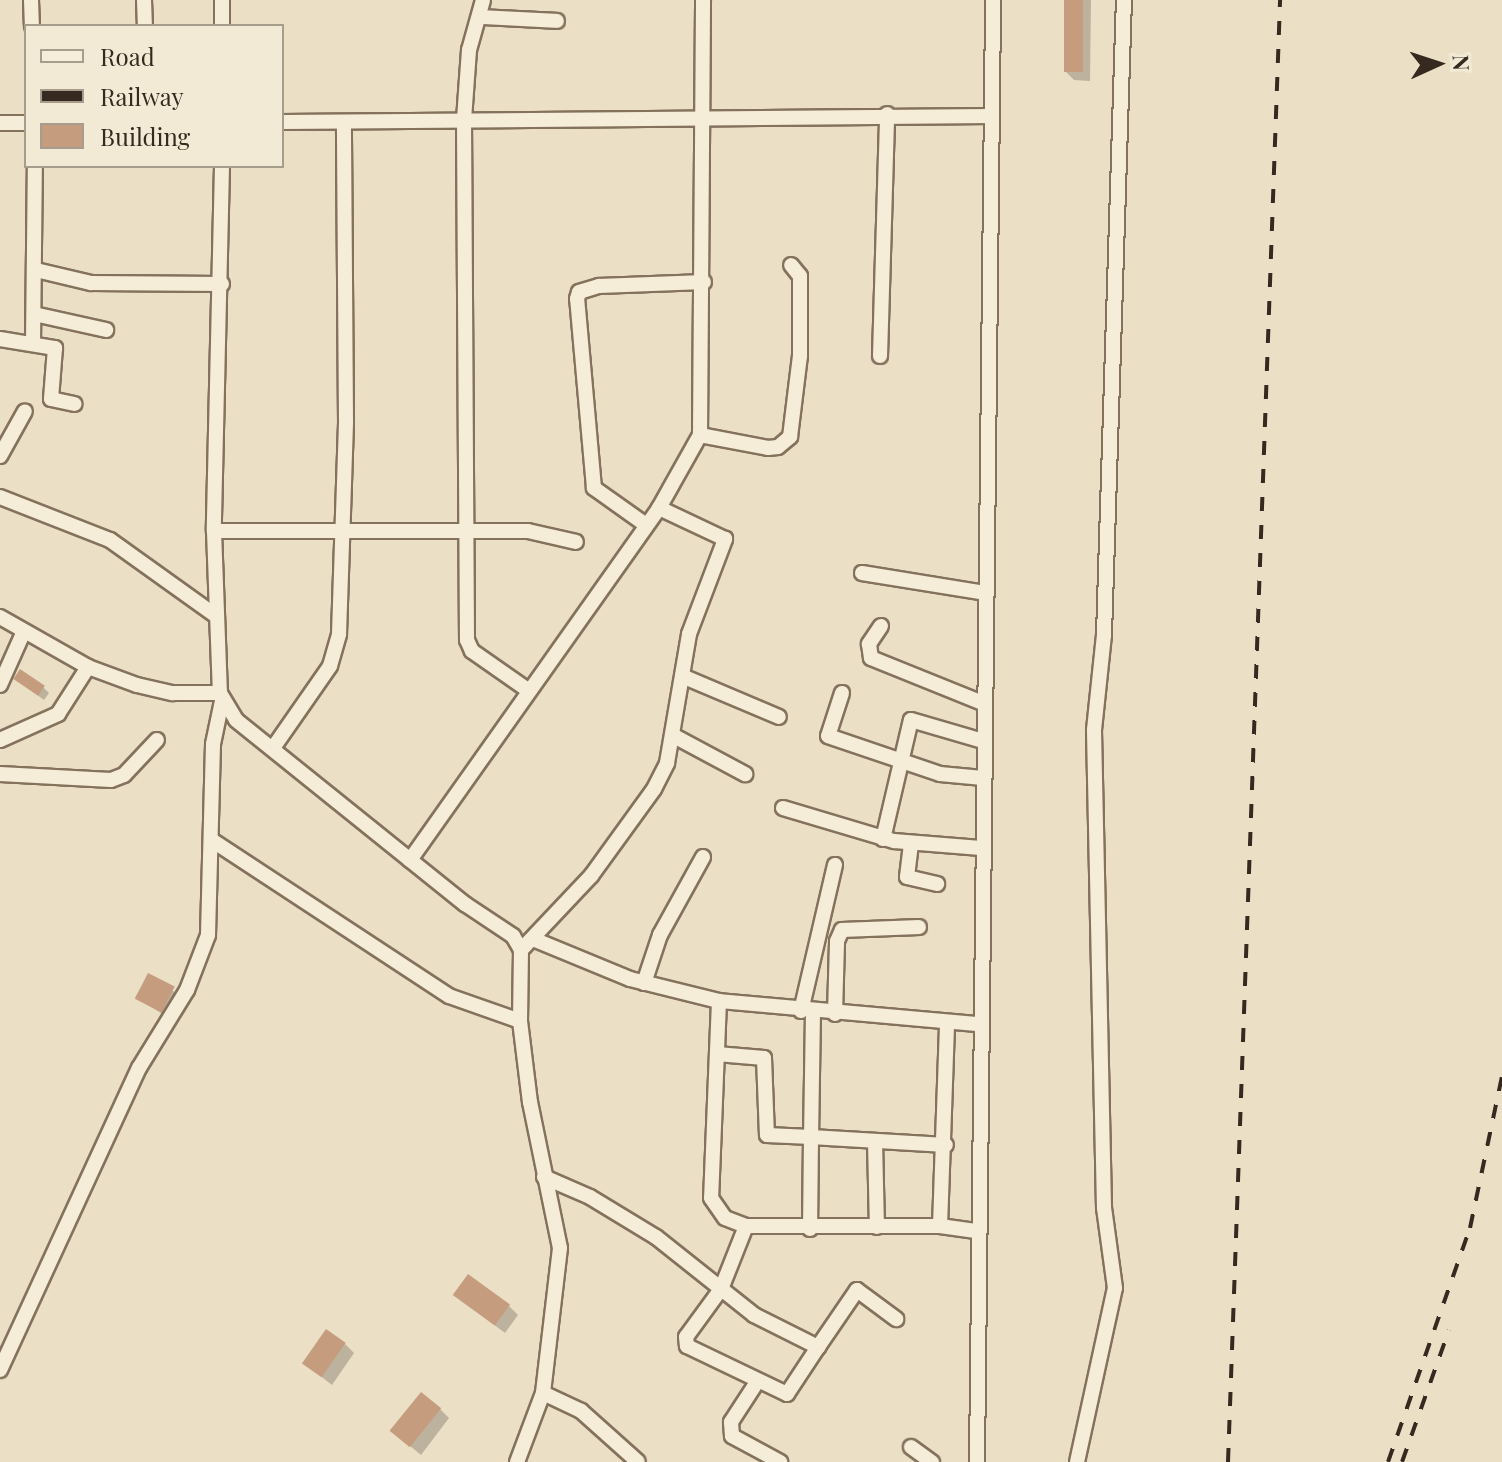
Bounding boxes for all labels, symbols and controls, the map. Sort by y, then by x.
legend [24,24,284,168]
north arrow [1398,24,1478,104]
text: Road [100,40,155,72]
text: N [1447,54,1477,71]
text: Railway [100,80,184,112]
text: Building [100,120,190,152]

